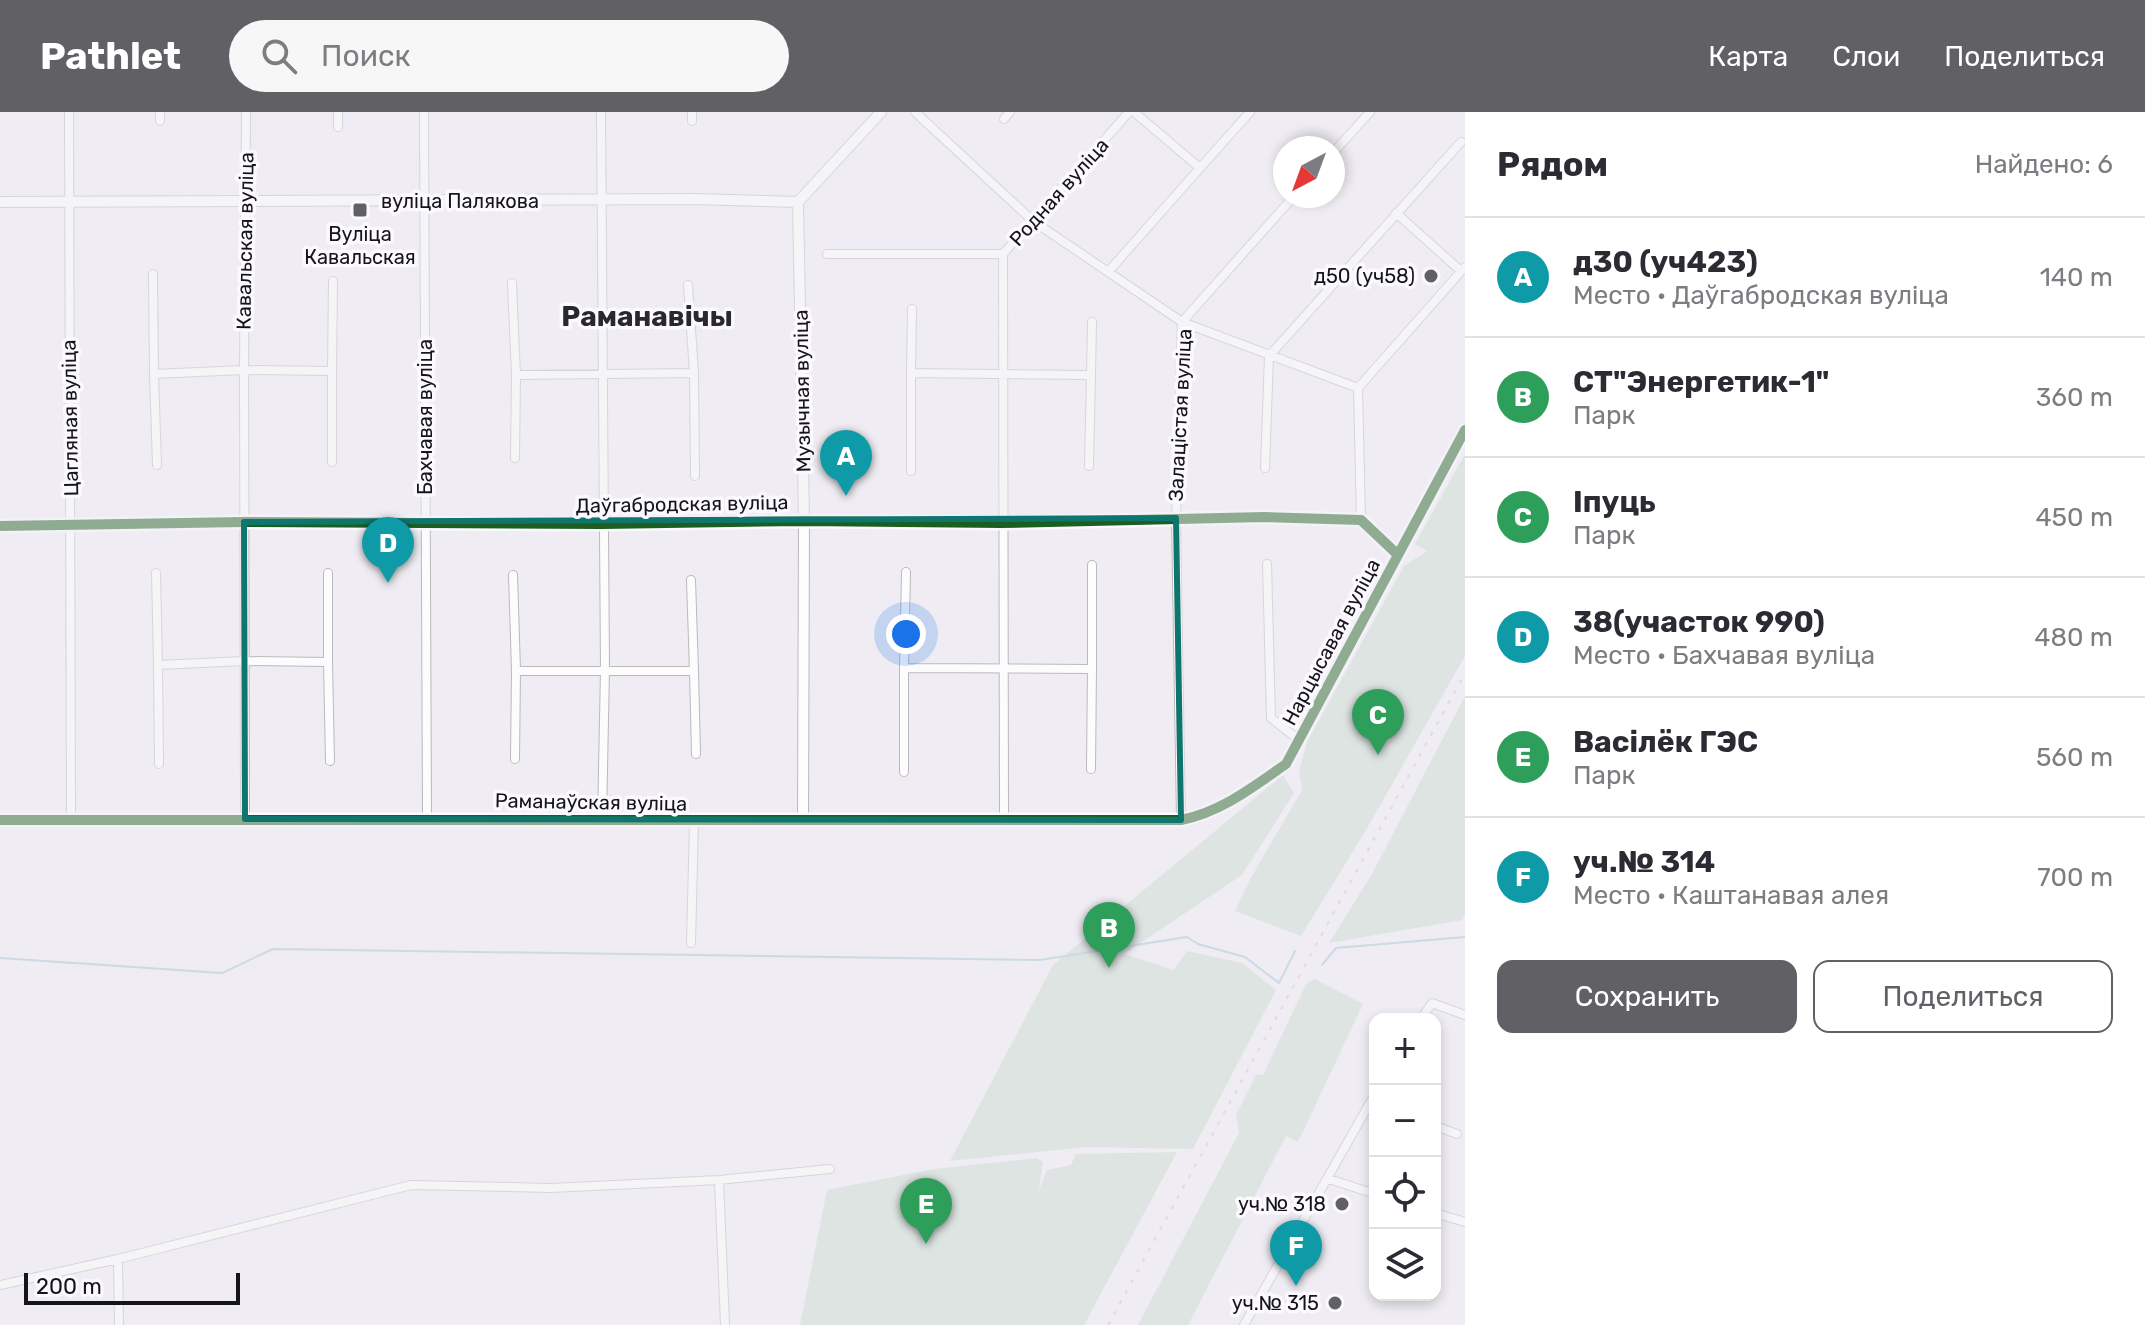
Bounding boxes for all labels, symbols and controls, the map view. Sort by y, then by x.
search box [229,20,789,92]
text: Pathlet [40,33,181,79]
icon: search [257,34,301,78]
text: Поиск [321,38,411,74]
text: Карта [1708,40,1788,73]
text: Слои [1832,40,1900,73]
text: Поделиться [1944,40,2105,73]
street label: Родная вуліца [1004,133,1114,251]
north arrow [1273,136,1345,208]
text: Рядом [1497,144,1608,185]
text: Найдено: 6 [1975,149,2113,180]
street label: Кавальская вуліца [231,152,259,330]
street label: вуліца Палякова [381,189,539,213]
marker: Вуліца Кавальская [351,201,369,219]
place label: Вуліца Кавальская [304,222,416,269]
text: д30 (уч423) [1573,244,1758,280]
text: A [1514,262,1532,293]
text: 140 m [2040,262,2113,293]
place label: д50 (уч58) [1314,264,1415,288]
marker: д50 (уч58) [1422,267,1440,285]
text: Место · Даўгабродская вуліца [1573,280,1949,311]
district label: Раманавічы [561,300,733,333]
street label: Музычная вуліца [789,309,815,473]
street label: Залацістая вуліца [1163,328,1197,502]
street label: Цагляная вуліца [57,339,83,497]
street label: Бахчавая вуліца [413,339,437,495]
text: СТ"Энергетик-1" [1573,364,1829,400]
text: B [1514,382,1532,413]
text: 360 m [2036,382,2113,413]
text: Парк [1573,400,1635,431]
pin: A [820,430,872,496]
text: Іпуць [1573,484,1656,520]
street label: Даўгабродская вуліца [575,490,789,518]
text: C [1514,502,1532,533]
text: 450 m [2035,502,2113,533]
pin: D [362,517,414,583]
text: Парк [1573,520,1635,551]
street label: Нарцысавая вуліца [1277,555,1385,729]
text: 38(участок 990) [1573,604,1825,640]
your location [886,614,926,654]
text: D [1514,622,1532,653]
text: 480 m [2034,622,2113,653]
text: Место · Бахчавая вуліца [1573,640,1875,671]
pin: C [1352,689,1404,755]
text: Васілёк ГЭС [1573,724,1758,760]
text: E [1515,742,1531,773]
text: 560 m [2036,742,2113,773]
text: Парк [1573,760,1635,791]
street label: Раманаўская вуліца [495,788,687,816]
text: уч.№ 314 [1573,844,1715,880]
text: F [1515,862,1531,893]
text: 700 m [2037,862,2113,893]
text: Место · Каштанавая алея [1573,880,1889,911]
pin: B [1083,902,1135,968]
button: Сохранить [1497,960,1797,1033]
button: Поделиться [1813,960,2113,1033]
map controls [1369,1013,1441,1301]
button: + [1369,1013,1441,1085]
button: − [1369,1085,1441,1157]
button: locate [1369,1157,1441,1229]
pin: E [900,1178,952,1244]
place label: уч.№ 318 [1238,1192,1326,1216]
marker: уч.№ 318 [1333,1195,1351,1213]
pin: F [1270,1220,1322,1286]
button: layers [1369,1229,1441,1301]
scale bar [24,1269,240,1305]
text: 200 m [36,1273,102,1300]
place label: уч.№ 315 [1232,1291,1319,1315]
marker: уч.№ 315 [1326,1294,1344,1312]

